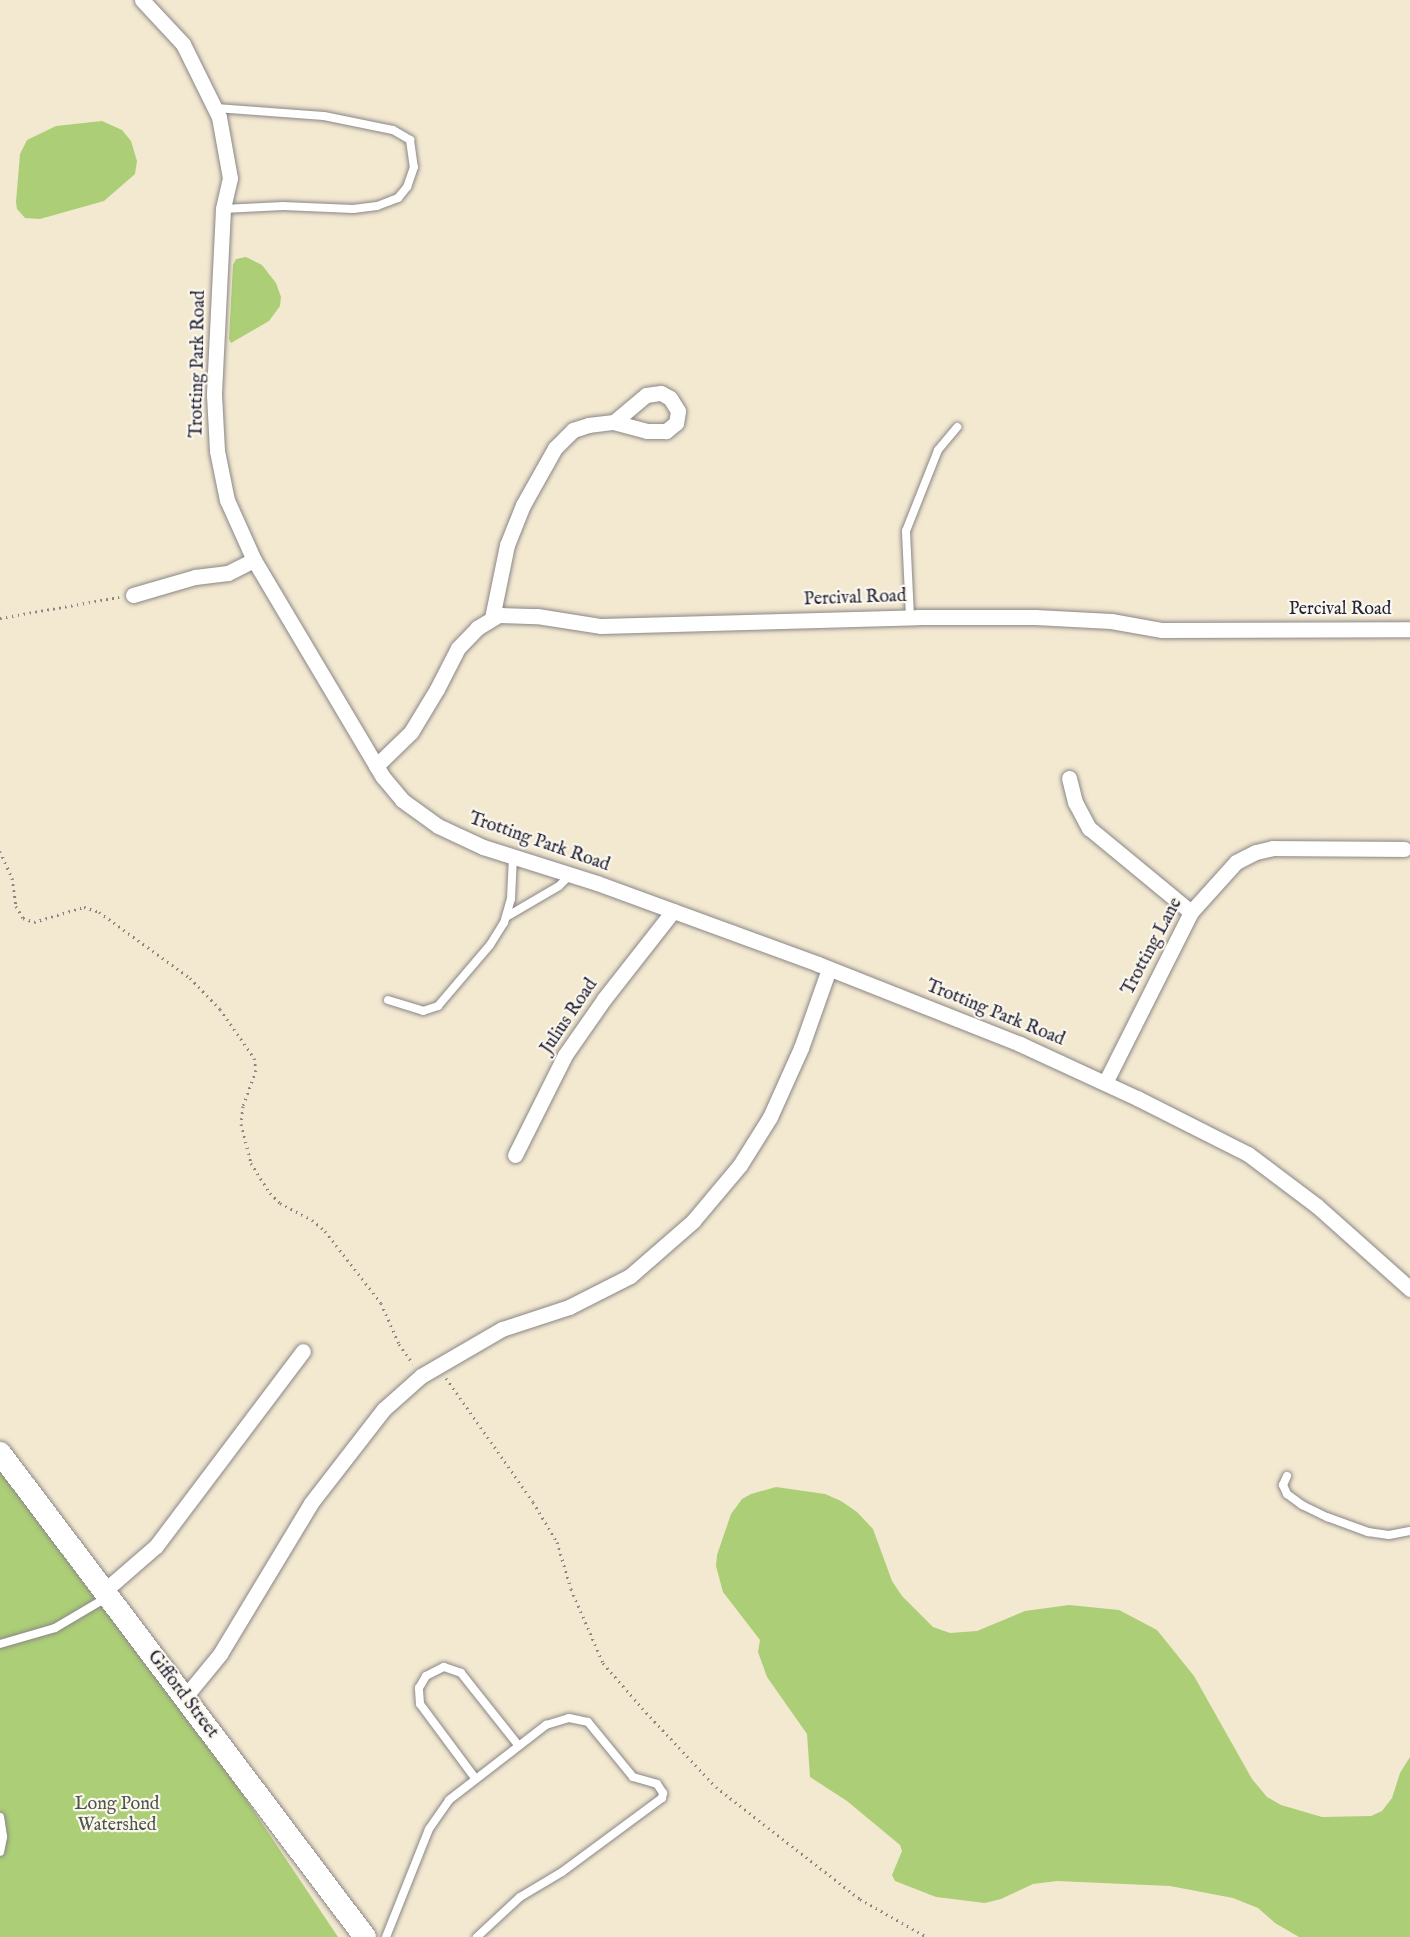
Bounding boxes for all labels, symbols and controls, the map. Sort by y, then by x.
street label: Trotting Park Road [187,290,211,438]
street label: Percival Road [803,586,907,612]
street label: Percival Road [1289,599,1391,621]
street label: Trotting Park Road [466,809,612,877]
street label: Trotting Lane [1118,895,1188,999]
street label: Julius Road [537,975,603,1059]
street label: Trotting Park Road [923,976,1067,1052]
street label: Gifford Street [142,1647,222,1743]
park label: Long Pond Watershed [75,1795,159,1838]

